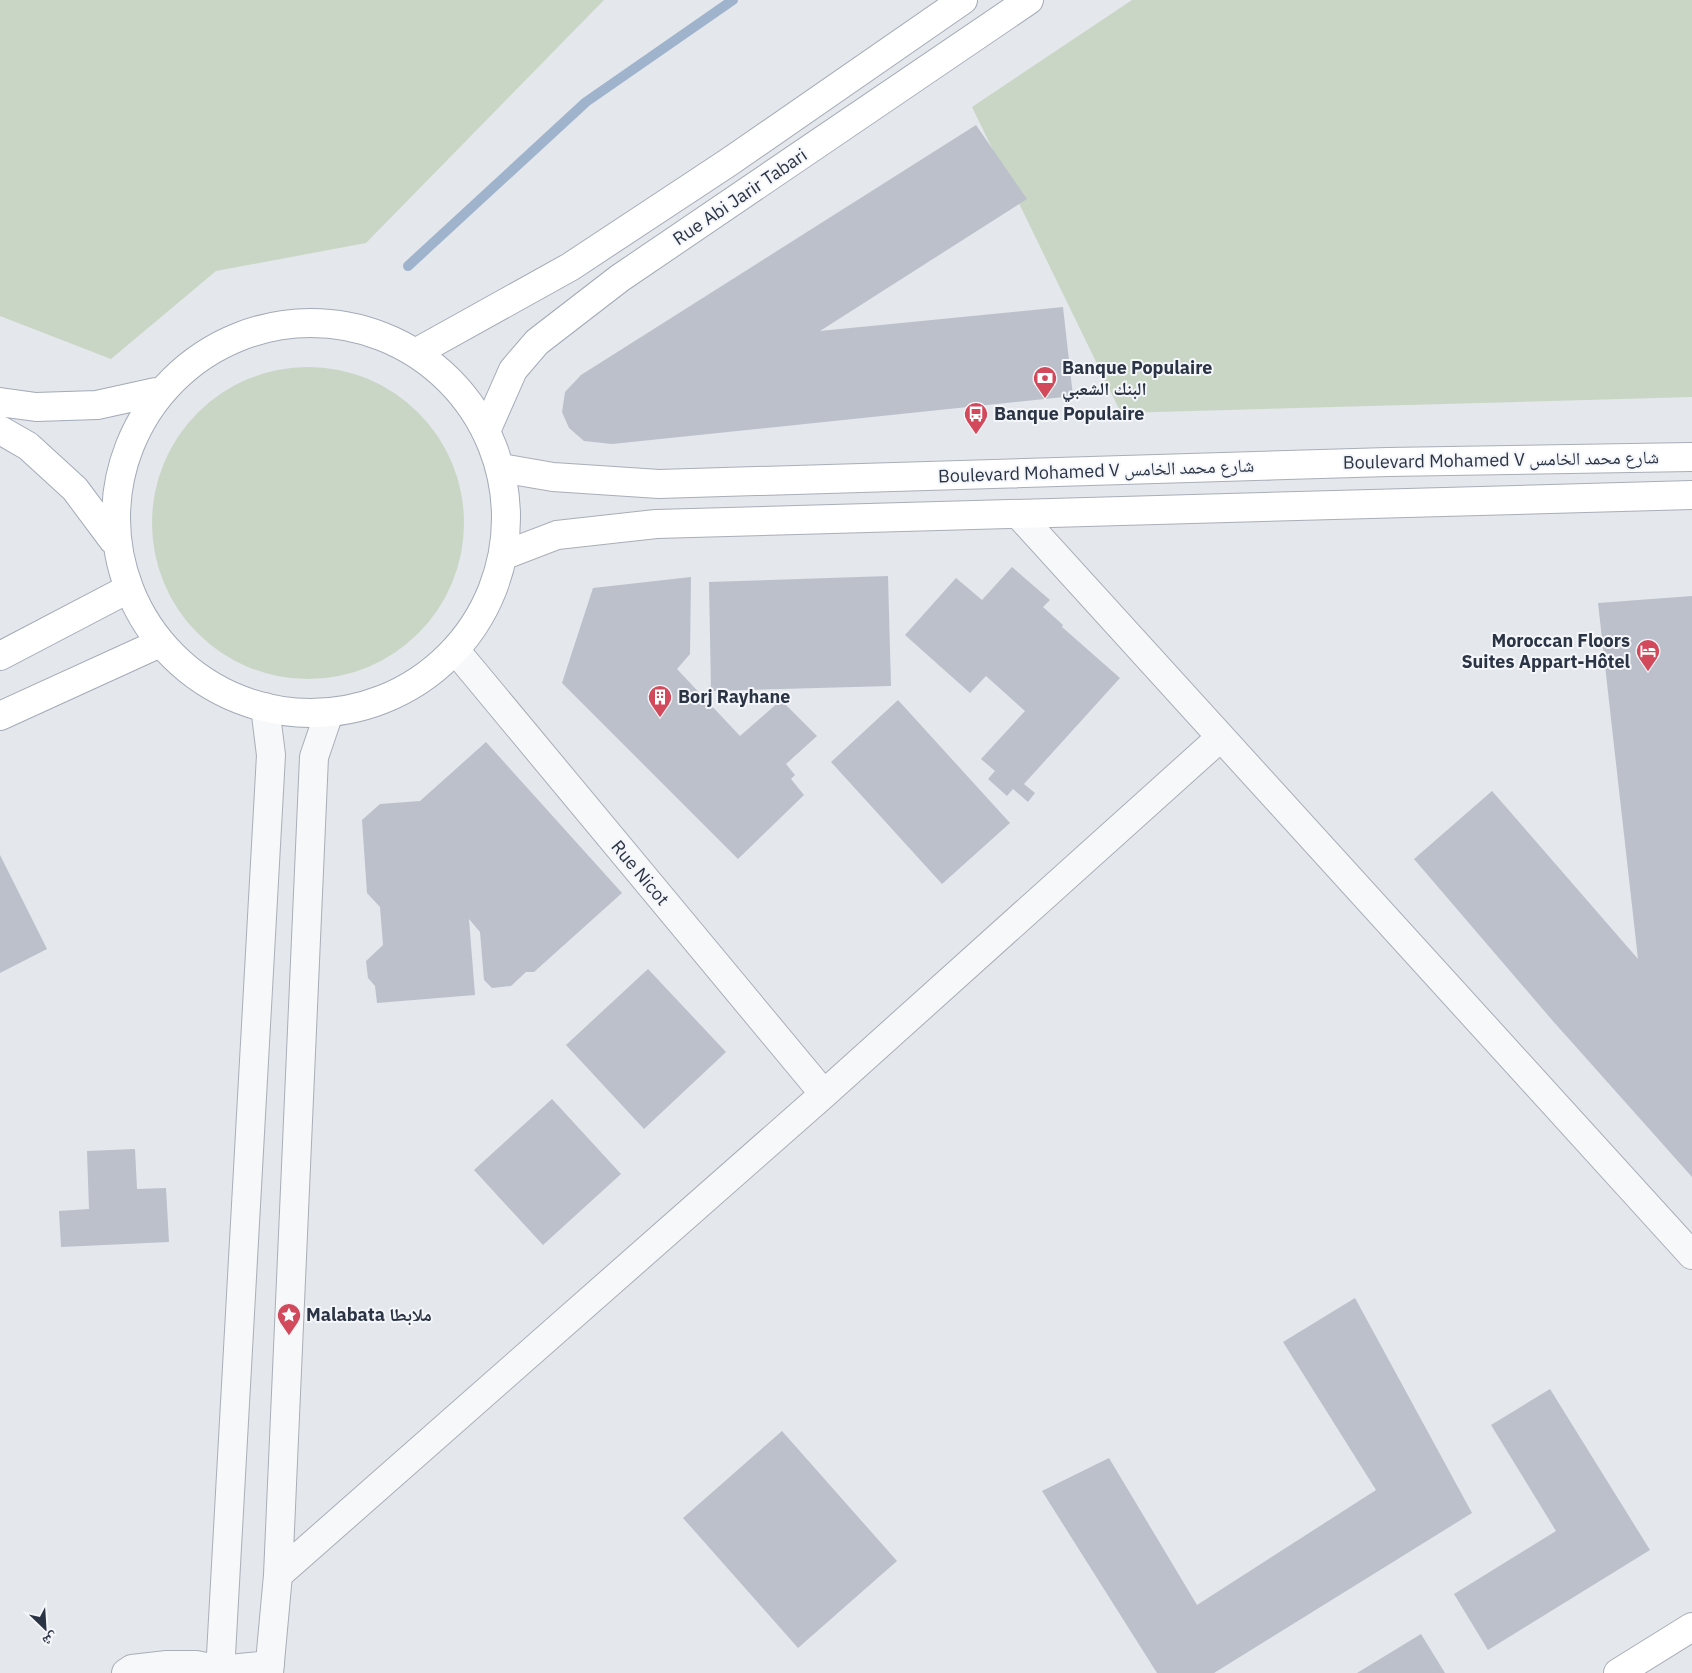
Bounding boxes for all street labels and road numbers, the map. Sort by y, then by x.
street label: Rue Abi Jarir Tabari [668,143,811,250]
street label: Boulevard Mohamed V شارع محمد الخامس [1343,445,1659,474]
street label: Boulevard Mohamed V شارع محمد الخامس [938,453,1254,488]
street label: Rue Nicot [606,835,674,910]

